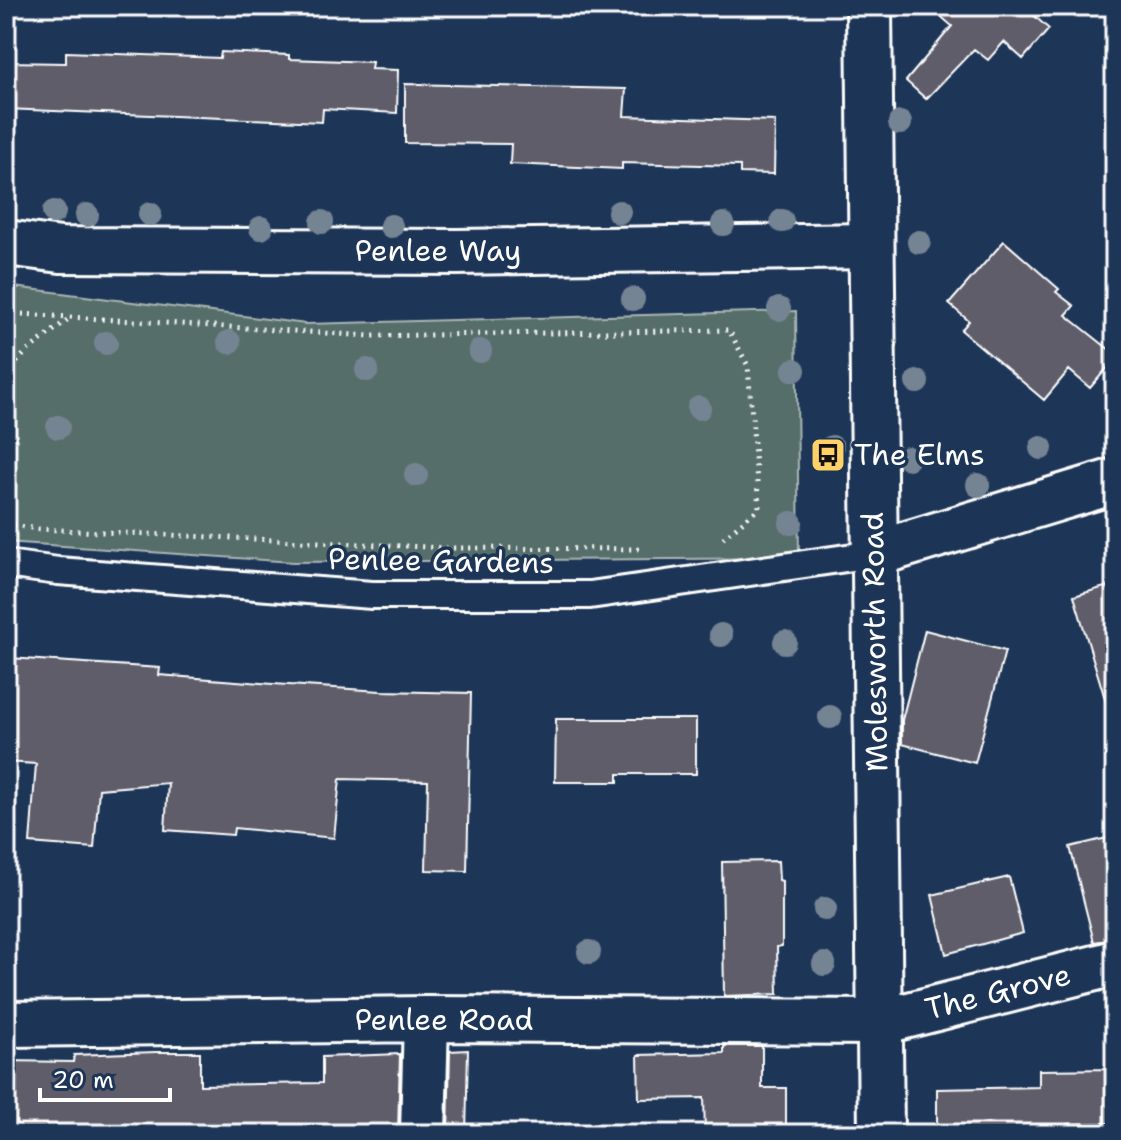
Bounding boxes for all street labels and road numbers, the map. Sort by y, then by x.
street label: Penlee Way [355,230,521,271]
street label: Molesworth Road [852,512,897,772]
street label: Penlee Gardens [328,538,554,583]
street label: The Grove [921,954,1075,1029]
street label: Penlee Road [354,999,534,1040]

